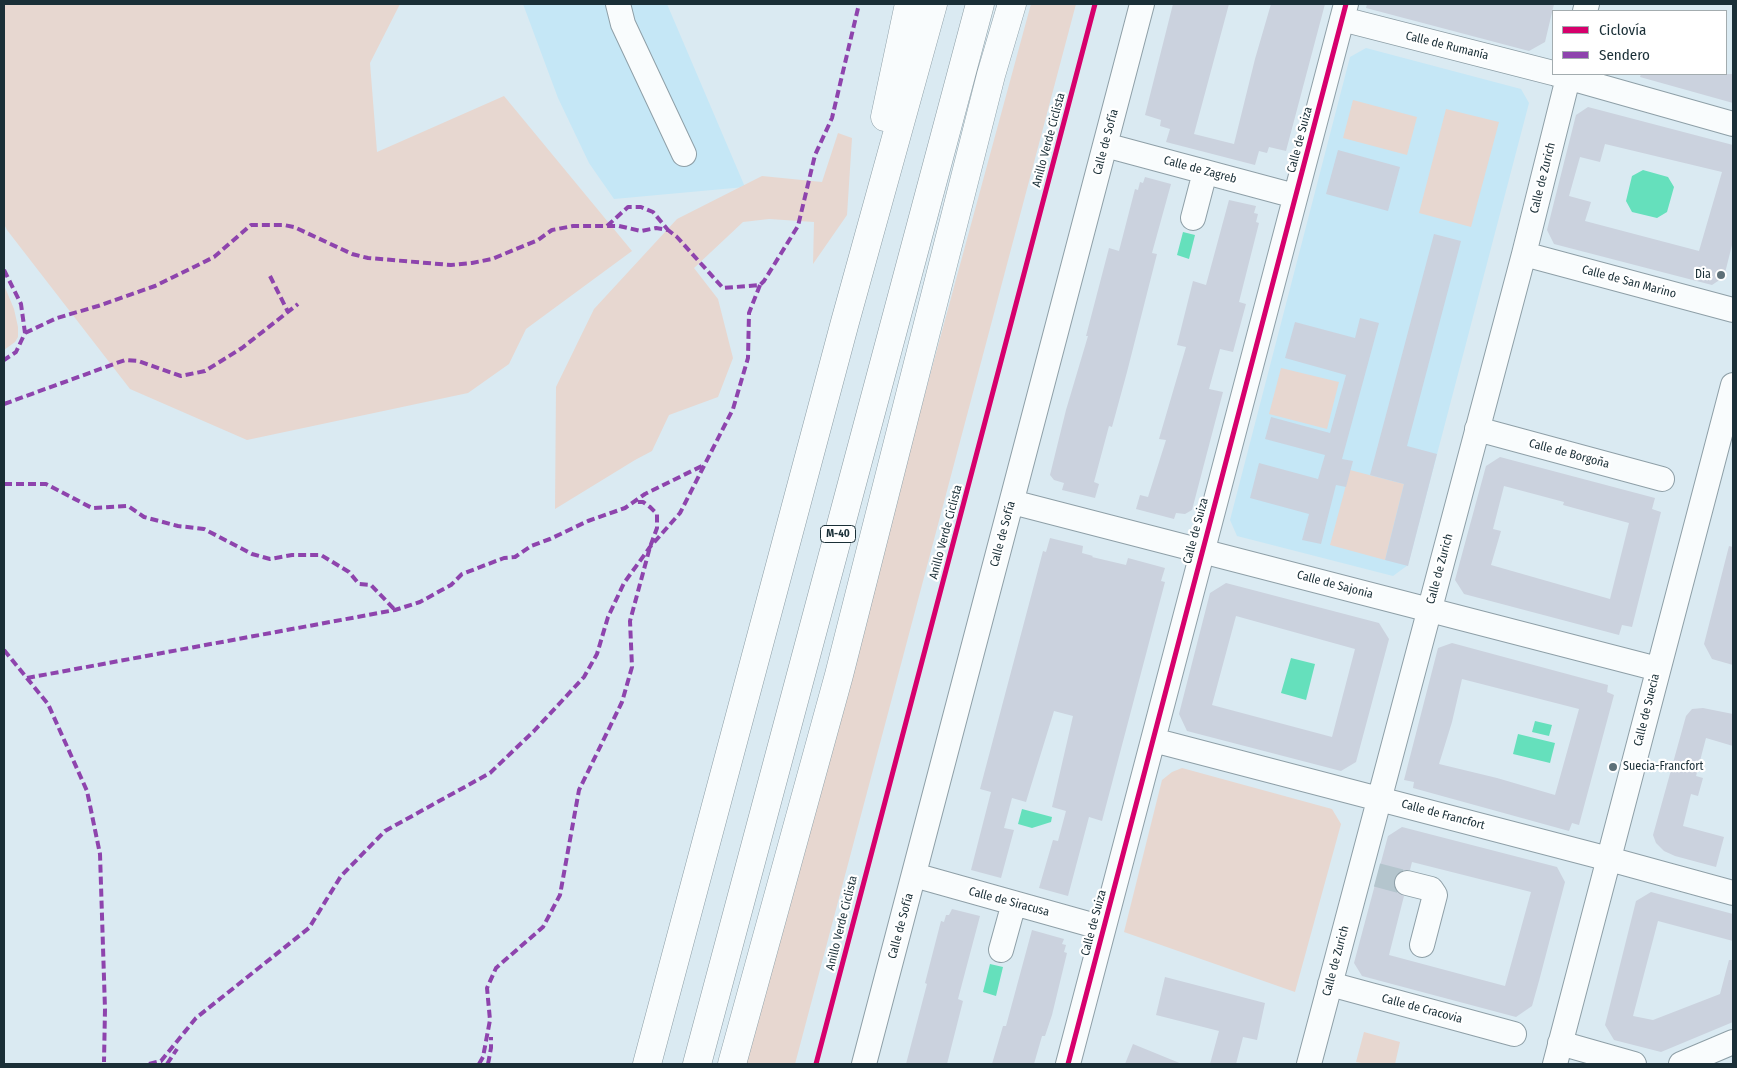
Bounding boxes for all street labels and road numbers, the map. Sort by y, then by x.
street label: Calle de Rumanía [1404,29,1490,63]
street label: Anillo Verde Ciclista [1029,91,1069,189]
street label: Calle de Suiza [1284,105,1316,175]
street label: Calle de Sofía [1090,108,1122,176]
street label: Calle de Zurich [1527,141,1559,215]
street label: Calle de Zagreb [1162,153,1238,187]
street label: Calle de San Marino [1580,262,1678,302]
street label: Calle de Borgoña [1527,436,1611,472]
street label: Anillo Verde Ciclista [926,483,966,581]
street label: Calle de Suiza [1180,496,1212,566]
street label: Calle de Sofía [987,500,1019,568]
road number: M-40 [820,526,856,542]
street label: Calle de Zurich [1424,532,1456,606]
street label: Calle de Sajonia [1295,568,1375,602]
street label: Calle de Suecia [1631,672,1663,748]
street label: Calle de Francfort [1400,797,1486,833]
street label: Anillo Verde Ciclista [823,874,861,972]
street label: Calle de Siracusa [967,884,1051,920]
street label: Calle de Suiza [1078,888,1110,958]
street label: Calle de Sofía [885,892,917,960]
street label: Calle de Zurich [1320,924,1352,998]
street label: Calle de Cracovia [1380,991,1464,1027]

